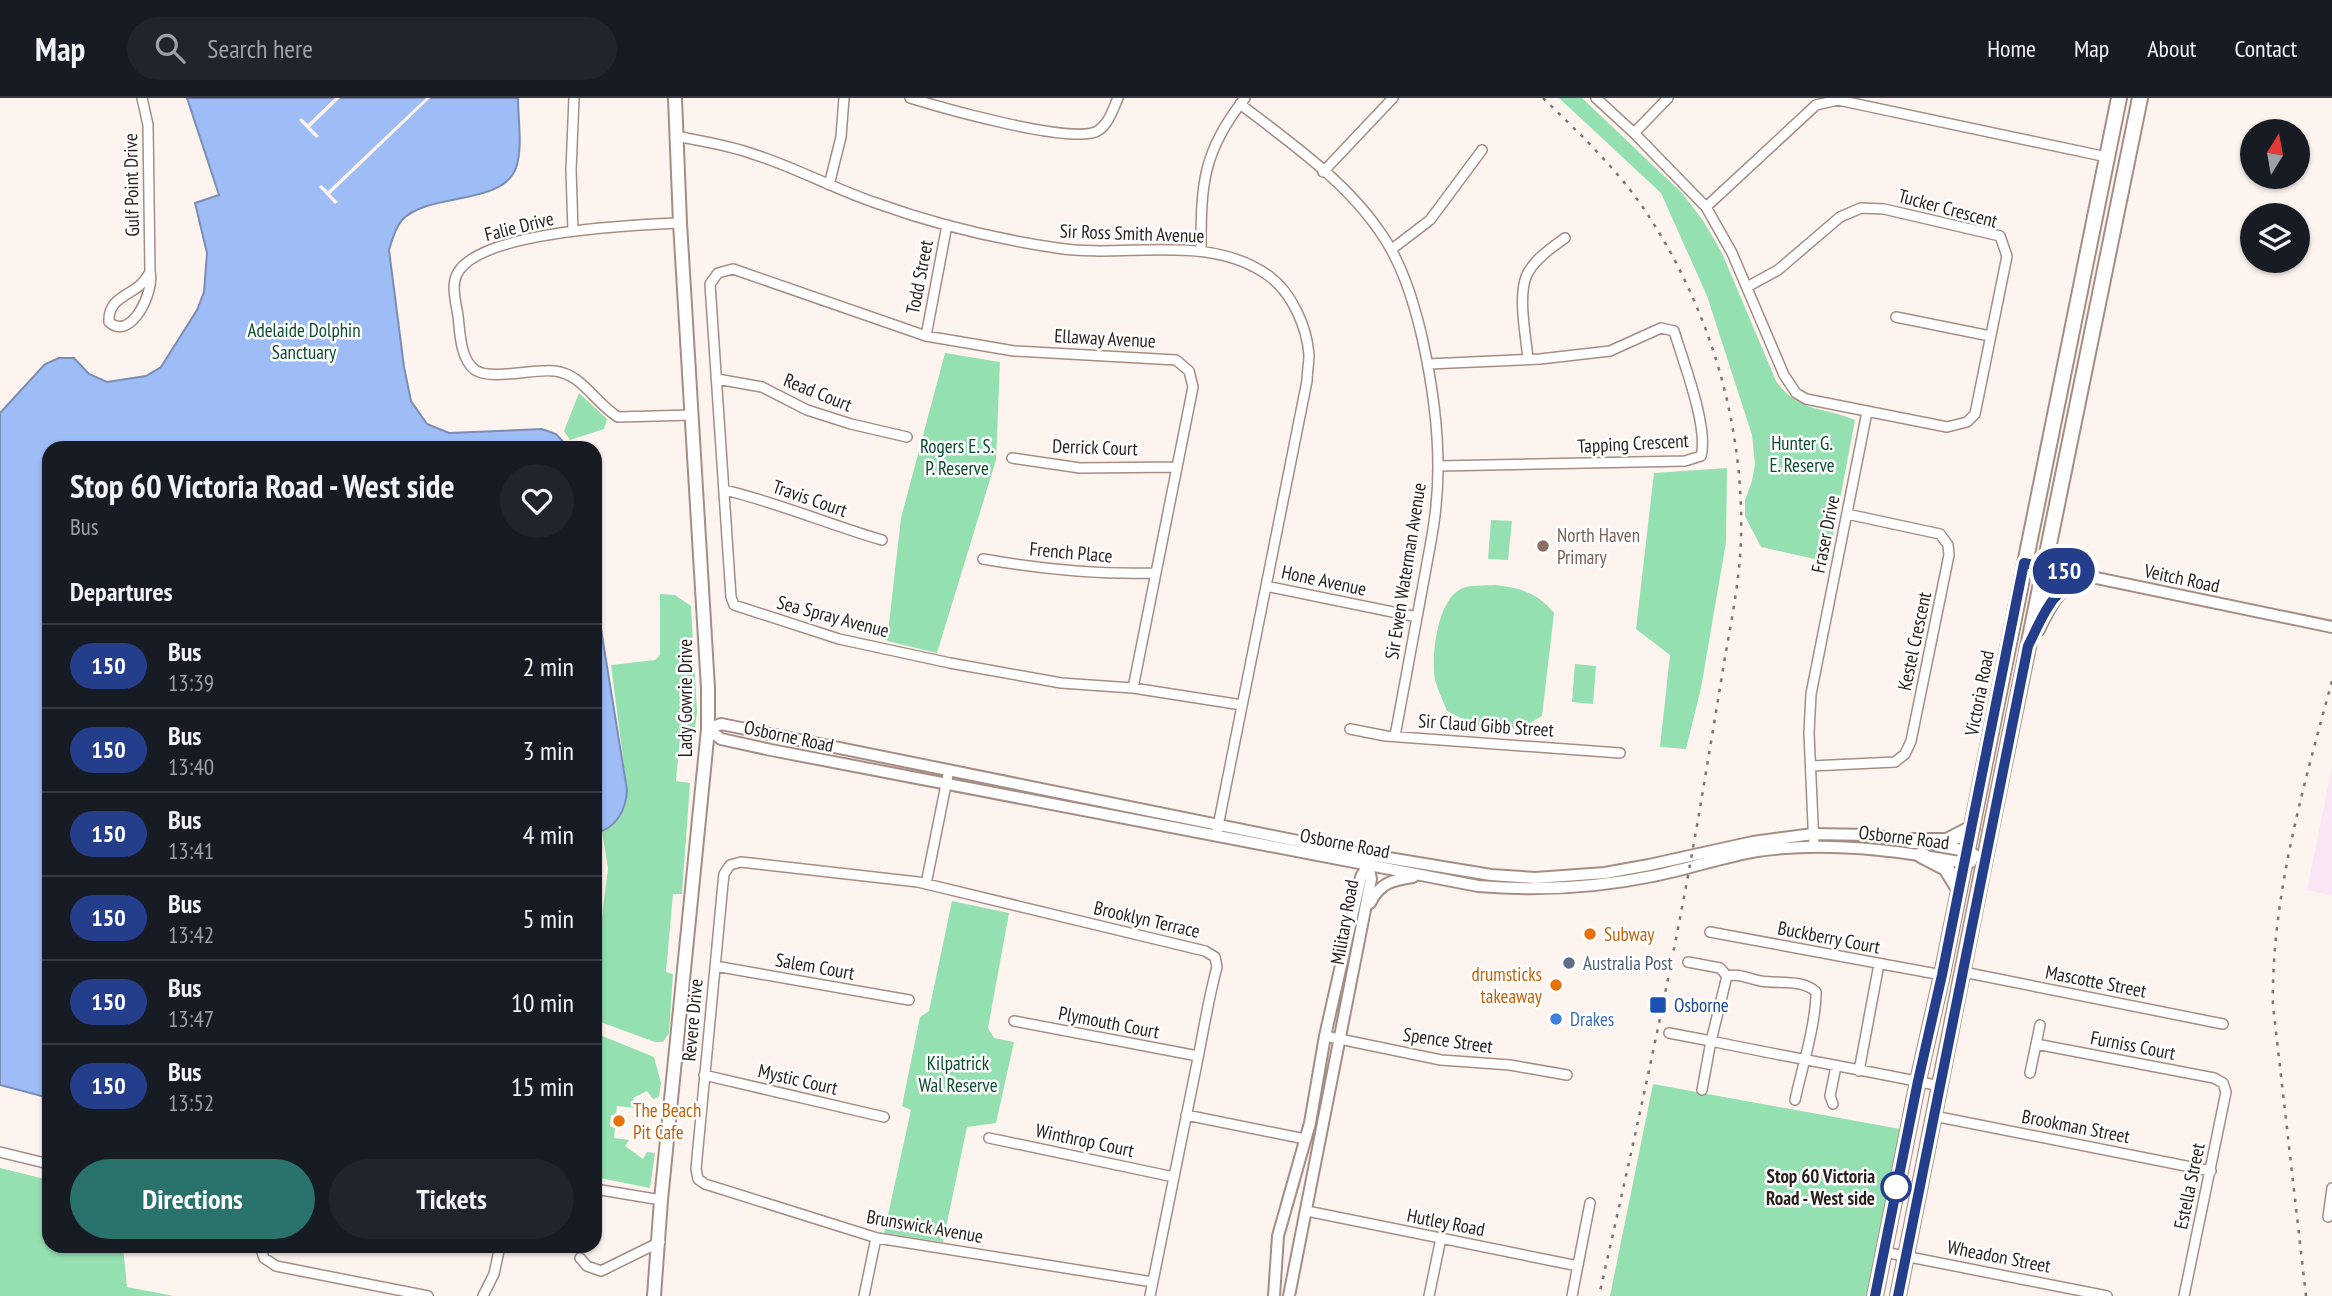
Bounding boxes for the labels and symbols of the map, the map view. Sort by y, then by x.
north arrow [2240,119,2310,189]
street label: Gulf Point Drive [118,133,144,237]
street label: Tucker Crescent [1896,183,2001,233]
street label: Falie Drive [482,206,556,246]
street label: Sir Ross Smith Avenue [1059,218,1205,248]
street label: Todd Street [900,237,938,316]
park label: Adelaide Dolphin Sanctuary [247,318,361,364]
street label: Ellaway Avenue [1054,323,1156,353]
street label: Read Court [780,367,856,417]
street label: Tapping Crescent [1577,428,1690,458]
park label: Hunter G. E. Reserve [1769,431,1835,477]
park label: Rogers E. S. P. Reserve [920,434,994,480]
street label: Derrick Court [1052,434,1139,461]
street label: Travis Court [770,474,851,522]
street label: Sir Ewen Waterman Avenue [1379,481,1431,661]
street label: Fraser Drive [1806,493,1844,575]
place label: North Haven Primary [1557,523,1640,569]
street label: French Place [1028,536,1114,568]
marker: North Haven Primary [1535,538,1551,554]
line badge: 150 [2024,548,2104,594]
street label: Veitch Road [2141,558,2222,598]
street label: Hone Avenue [1279,559,1369,601]
street label: Kestel Crescent [1892,589,1936,692]
street label: Sea Spray Avenue [774,590,892,643]
street label: Lady Gowrie Drive [673,639,697,757]
street label: Victoria Road [1959,648,1999,739]
street label: Sir Claud Gibb Street [1417,708,1555,742]
street label: Osborne Road [742,715,836,757]
street label: Osborne Road [1857,820,1951,854]
street label: Osborne Road [1298,823,1392,863]
street label: Military Road [1325,878,1363,966]
street label: Brooklyn Terrace [1092,895,1202,943]
street label: Buckberry Court [1776,915,1883,959]
place label: Subway [1604,922,1655,946]
marker: Subway [1582,926,1598,942]
street label: Salem Court [774,947,857,985]
place label: Australia Post [1583,951,1674,975]
marker: Australia Post [1561,955,1577,971]
street label: Mascotte Street [2044,959,2149,1003]
place label: drumsticks takeaway [1472,962,1543,1008]
marker: drumsticks takeaway [1548,977,1564,993]
street label: Revere Drive [676,978,708,1062]
place label: Osborne [1674,993,1729,1017]
marker: Osborne [1648,995,1668,1015]
street label: Plymouth Court [1057,1000,1162,1044]
place label: Drakes [1570,1007,1614,1031]
marker: Drakes [1548,1011,1564,1027]
street label: Spence Street [1402,1022,1495,1058]
street label: Furniss Court [2088,1025,2178,1065]
park label: Kilpatrick Wal Reserve [918,1051,998,1097]
street label: Mystic Court [756,1058,841,1100]
place label: The Beach Pit Cafe [633,1098,701,1144]
street label: Brookman Street [2020,1104,2133,1148]
marker: The Beach Pit Cafe [611,1113,627,1129]
street label: Winthrop Court [1034,1118,1137,1162]
street label: Estella Street [2168,1140,2210,1231]
place label: Stop 60 Victoria Road - West side [1766,1164,1875,1210]
marker: Stop 60 Victoria Road - West side [1881,1172,1911,1202]
street label: Hutley Road [1405,1203,1487,1241]
street label: Brunswick Avenue [865,1204,985,1248]
street label: Wheadon Street [1945,1234,2053,1278]

